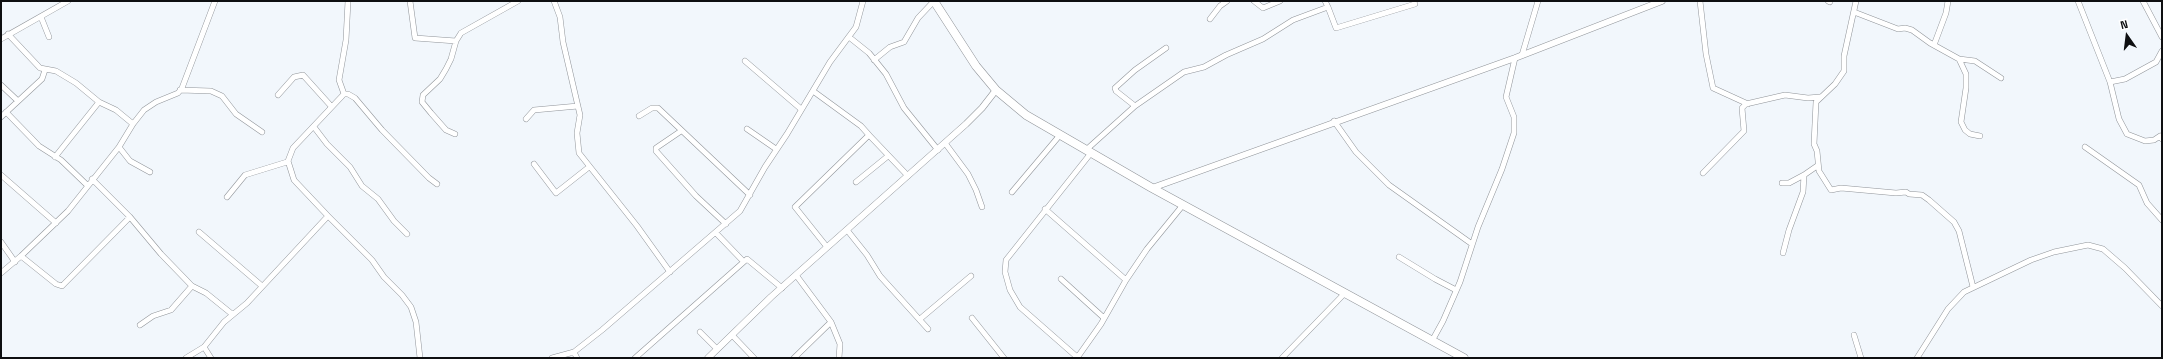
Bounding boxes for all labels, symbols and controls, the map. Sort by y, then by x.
north arrow [2107,16,2147,56]
text: N [2119,17,2129,32]

